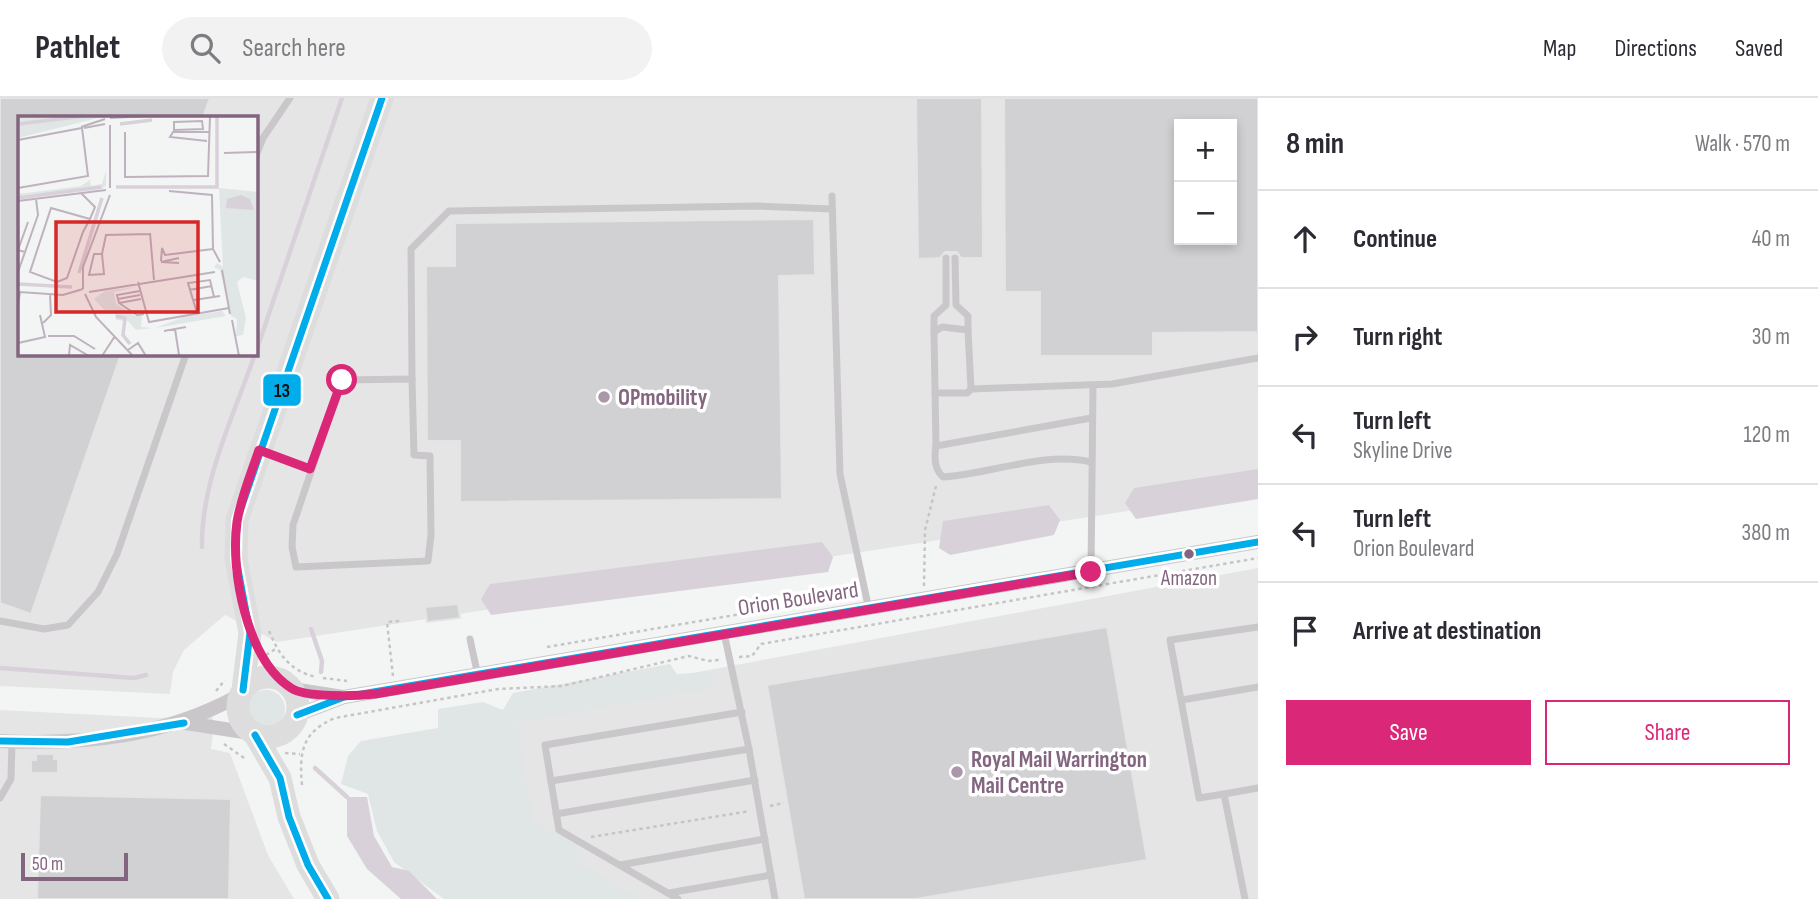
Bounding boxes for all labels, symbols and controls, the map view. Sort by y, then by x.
search box [162,17,652,80]
text: Pathlet [35,28,120,68]
icon: search [186,29,224,67]
text: Search here [242,33,346,64]
text: Map [1543,34,1576,63]
text: Directions [1614,34,1697,63]
text: Saved [1735,34,1783,63]
inset map [18,116,257,355]
map controls [1174,119,1237,245]
button: + [1174,119,1237,182]
text: 8 min [1286,126,1344,162]
text: Walk · 570 m [1695,130,1790,158]
button: − [1174,182,1237,245]
icon: ahead [1286,220,1324,258]
text: Continue [1353,224,1437,255]
text: 40 m [1752,225,1790,253]
icon: right [1286,318,1324,356]
text: Turn right [1353,322,1442,353]
text: 30 m [1752,323,1790,351]
route start [326,364,357,395]
line badge: 13 [262,373,302,407]
text: 13 [274,380,290,403]
place label: OPmobility [618,384,708,412]
marker: OPmobility [596,389,612,405]
text: Turn left [1353,406,1431,437]
icon: left [1286,416,1324,454]
text: 120 m [1744,421,1790,449]
text: Skyline Drive [1353,437,1452,465]
text: Turn left [1353,504,1431,535]
icon: left [1286,514,1324,552]
text: 380 m [1742,519,1790,547]
text: Orion Boulevard [1353,535,1474,563]
marker: Amazon [1182,547,1196,561]
route end [1075,556,1106,587]
place label: Amazon [1160,566,1217,591]
street label: Orion Boulevard [736,576,860,622]
icon: arrive [1286,612,1324,650]
text: Arrive at destination [1353,616,1541,647]
button: Save [1286,700,1531,765]
button: Share [1545,700,1790,765]
place label: Royal Mail Warrington Mail Centre [971,746,1147,800]
marker: Royal Mail Warrington Mail Centre [949,764,965,780]
scale bar [21,850,128,882]
text: 50 m [32,853,63,876]

